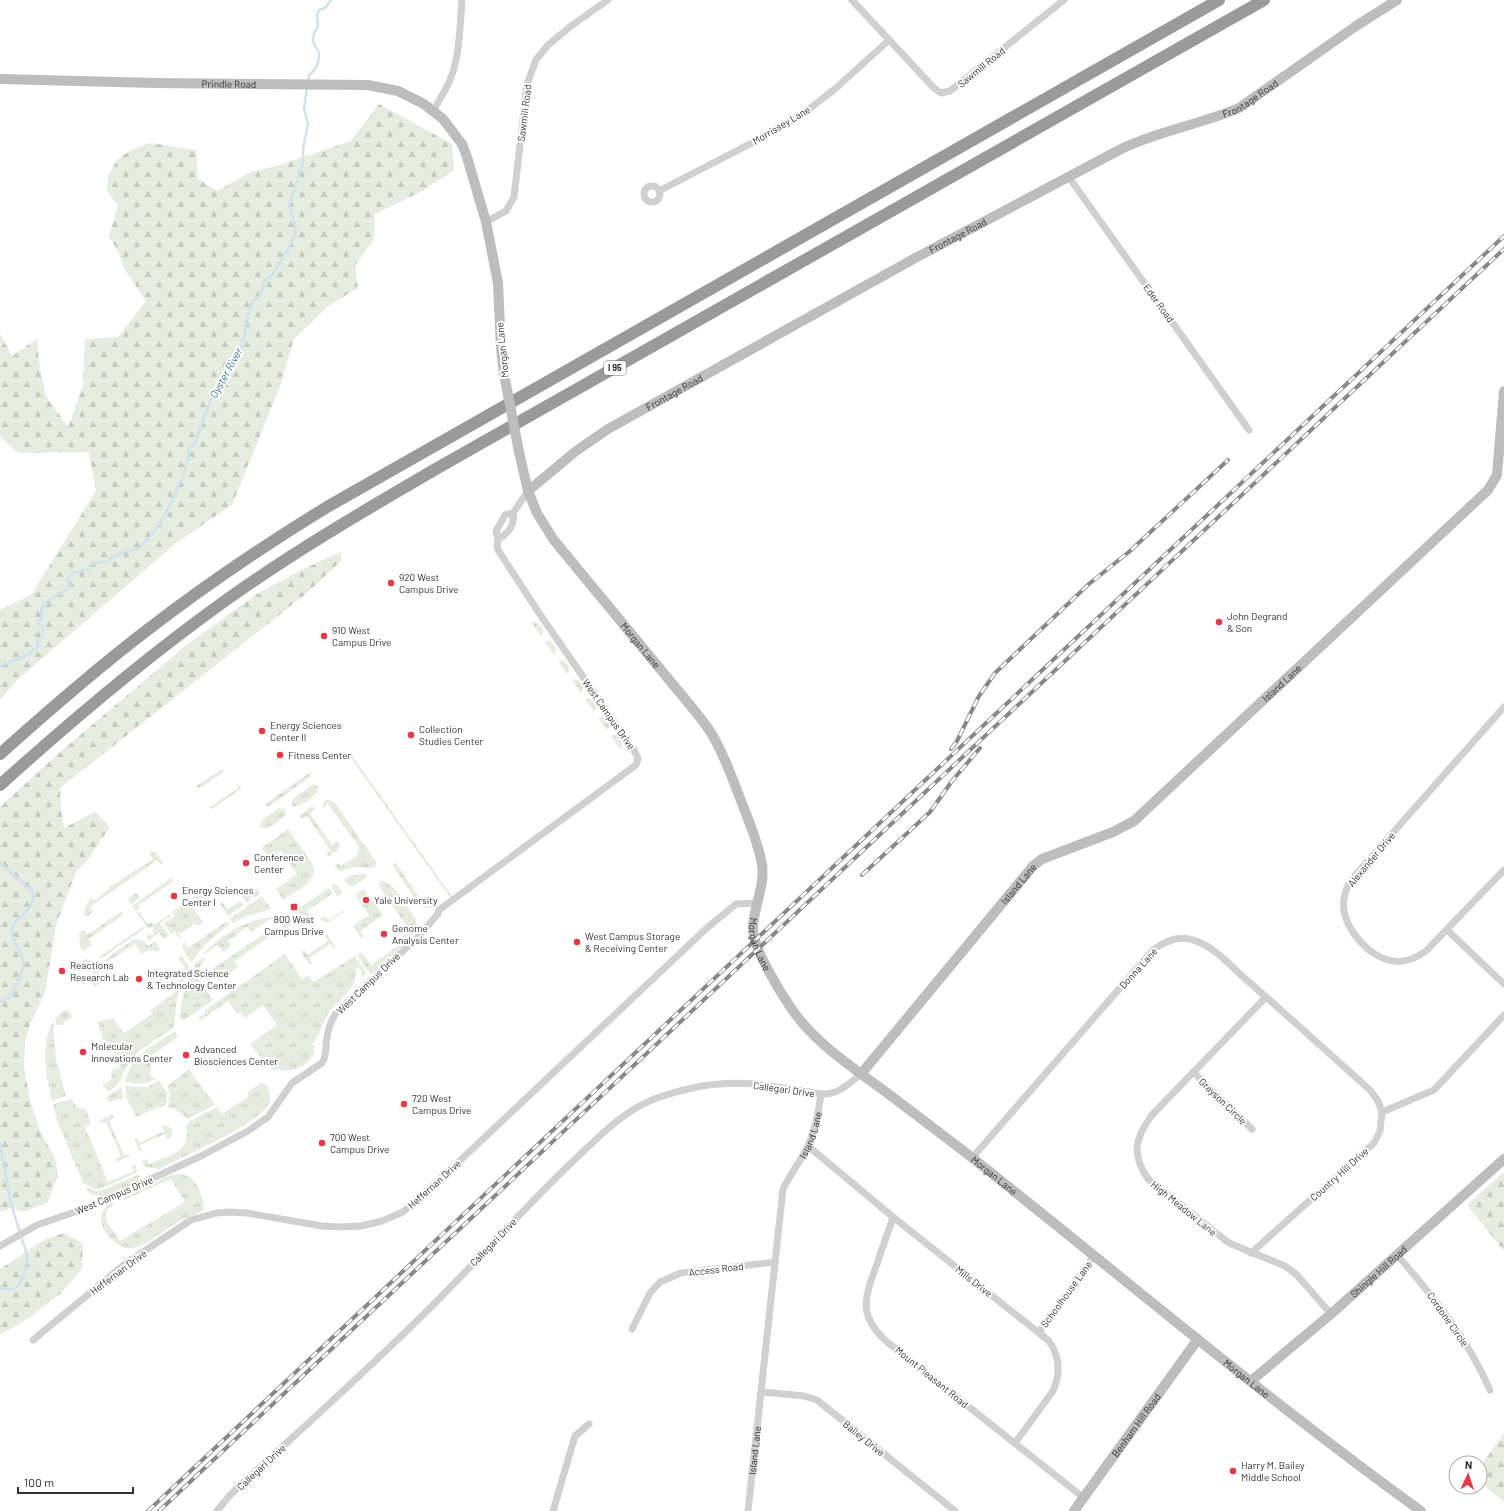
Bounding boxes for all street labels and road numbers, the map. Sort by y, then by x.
street label: Sawmill Road [955,44,1007,90]
street label: Prindle Road [202,77,256,90]
street label: Frontage Road [1221,77,1280,120]
street label: Sawmill Road [515,84,533,142]
street label: Morrissey Lane [750,103,812,147]
street label: Frontage Road [927,215,989,256]
street label: Eder Road [1141,281,1177,325]
street label: Morgan Lane [493,322,511,378]
road number: I 95 [604,361,626,375]
street label: Frontage Road [643,372,705,413]
street label: Morgan Lane [618,620,663,670]
street label: Island Lane [1260,662,1304,704]
street label: West Campus Drive [580,676,638,752]
street label: Alexander Drive [1345,829,1397,889]
street label: Island Lane [998,861,1039,906]
street label: Morgan Lane [747,917,773,973]
street label: Donna Lane [1116,945,1160,991]
street label: West Campus Drive [334,950,402,1016]
street label: Grayson Circle [1197,1075,1249,1127]
street label: Callegari Drive [752,1079,816,1099]
street label: Island Lane [797,1110,824,1161]
street label: Country Hill Drive [1307,1145,1371,1203]
street label: Morgan Lane [969,1153,1020,1197]
street label: Heffernan Drive [405,1157,463,1211]
street label: West Campus Drive [73,1173,155,1217]
street label: High Meadow Lane [1149,1178,1219,1238]
street label: Callegari Drive [467,1216,519,1268]
street label: Shingle Hill Road [1348,1243,1409,1300]
street label: Heffernan Drive [87,1247,149,1297]
street label: Schoolhouse Lane [1038,1258,1094,1330]
street label: Access Road [688,1260,744,1278]
street label: Mills Drive [953,1263,995,1299]
street label: Cordone Circle [1425,1289,1471,1349]
street label: Mount Pleasant Road [893,1344,971,1410]
street label: Morgan Lane [1221,1357,1272,1400]
street label: Benham Hill Road [1109,1391,1163,1459]
street label: Bailey Drive [841,1418,887,1458]
street label: Island Lane [746,1425,763,1475]
street label: Callegari Drive [234,1441,288,1493]

